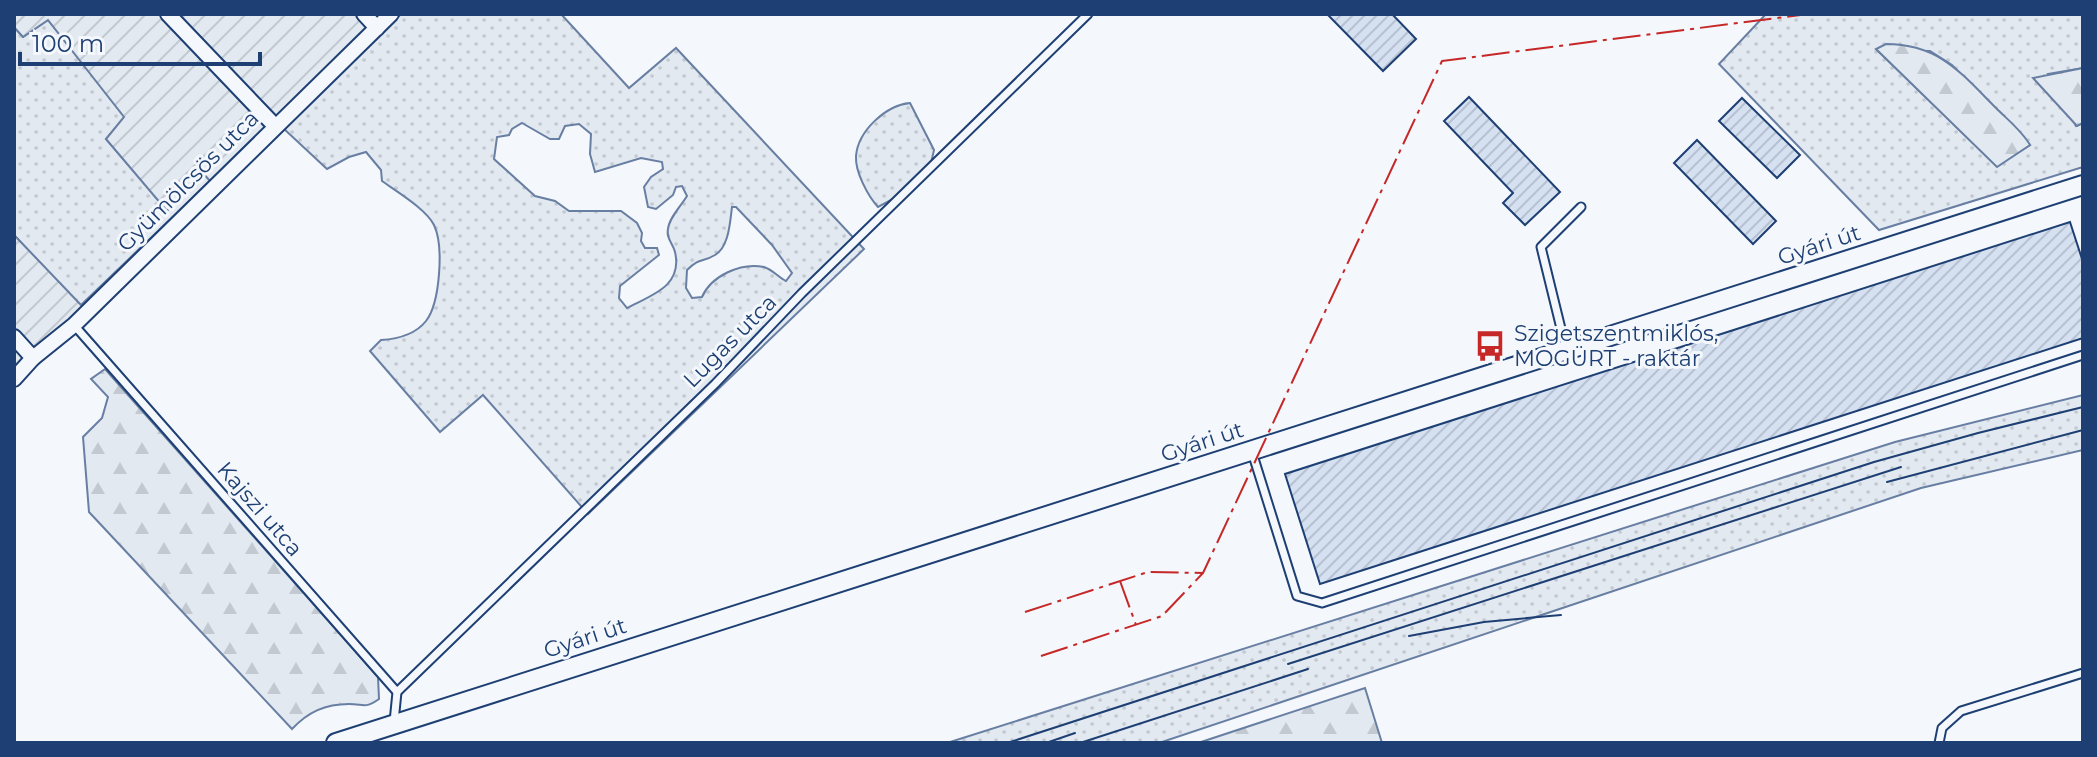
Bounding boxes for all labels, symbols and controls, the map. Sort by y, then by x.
scale bar [20,16,260,66]
text: 100 m [32,29,104,58]
street label: Gyümölcsös utca [112,105,264,257]
street label: Gyári út [1774,219,1864,271]
street label: Lugas utca [678,289,782,393]
place label: Szigetszentmiklós, MOGÜRT - raktár [1514,320,1718,372]
bus stop icon: Szigetszentmiklós, MOGÜRT - raktár [1473,329,1507,363]
street label: Gyári út [1157,416,1247,468]
street label: Kajszi utca [212,456,308,562]
street label: Gyári út [540,612,630,664]

